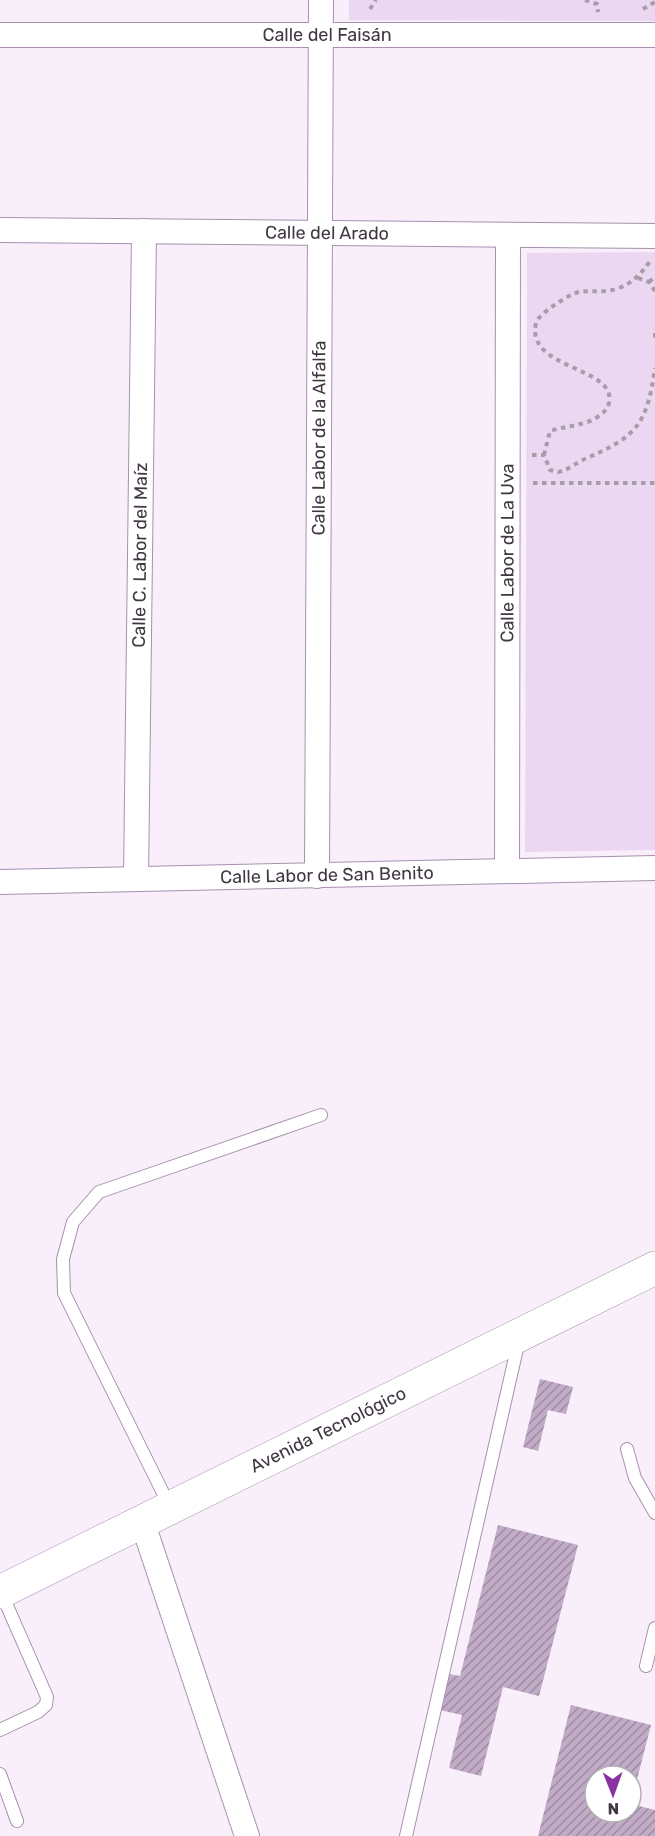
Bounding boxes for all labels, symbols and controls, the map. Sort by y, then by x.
street label: Calle del Faisán [262,24,392,46]
street label: Calle del Arado [265,221,389,245]
street label: Calle Labor de la Alfalfa [308,340,330,536]
street label: Calle C. Labor del Maíz [128,462,152,648]
street label: Calle Labor de La Uva [496,463,519,643]
street label: Calle Labor de San Benito [220,862,434,888]
street label: Avenida Tecnológico [246,1382,410,1478]
north arrow [583,1764,643,1824]
text: N [607,1799,619,1818]

